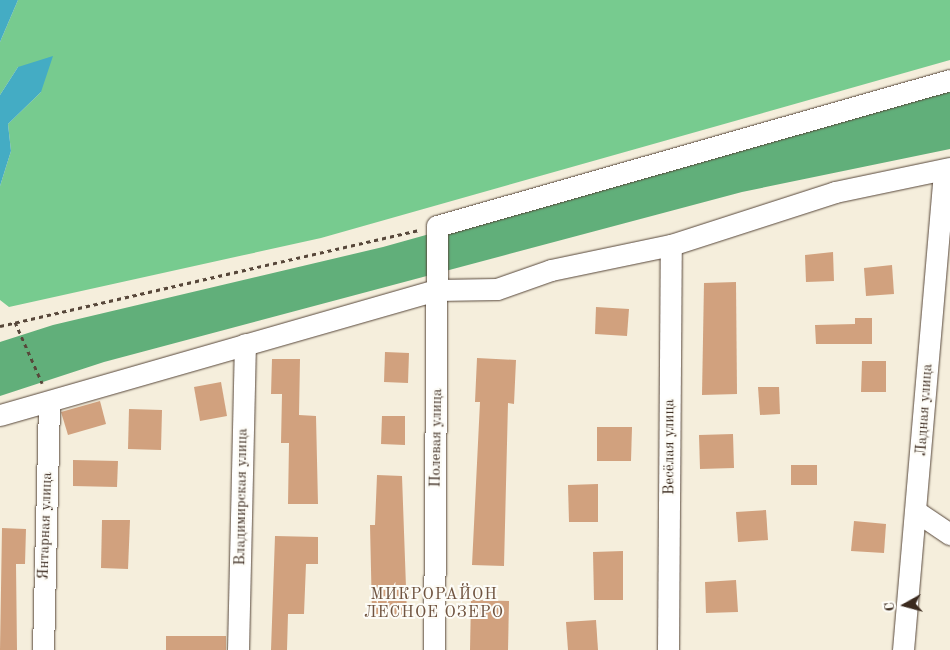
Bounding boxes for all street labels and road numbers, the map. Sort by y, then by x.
street label: Ладная улица [913,363,937,457]
street label: Полевая улица [427,389,447,487]
street label: Весёлая улица [661,399,679,495]
street label: Владимирская улица [232,428,252,566]
street label: Янтарная улица [35,472,57,580]

